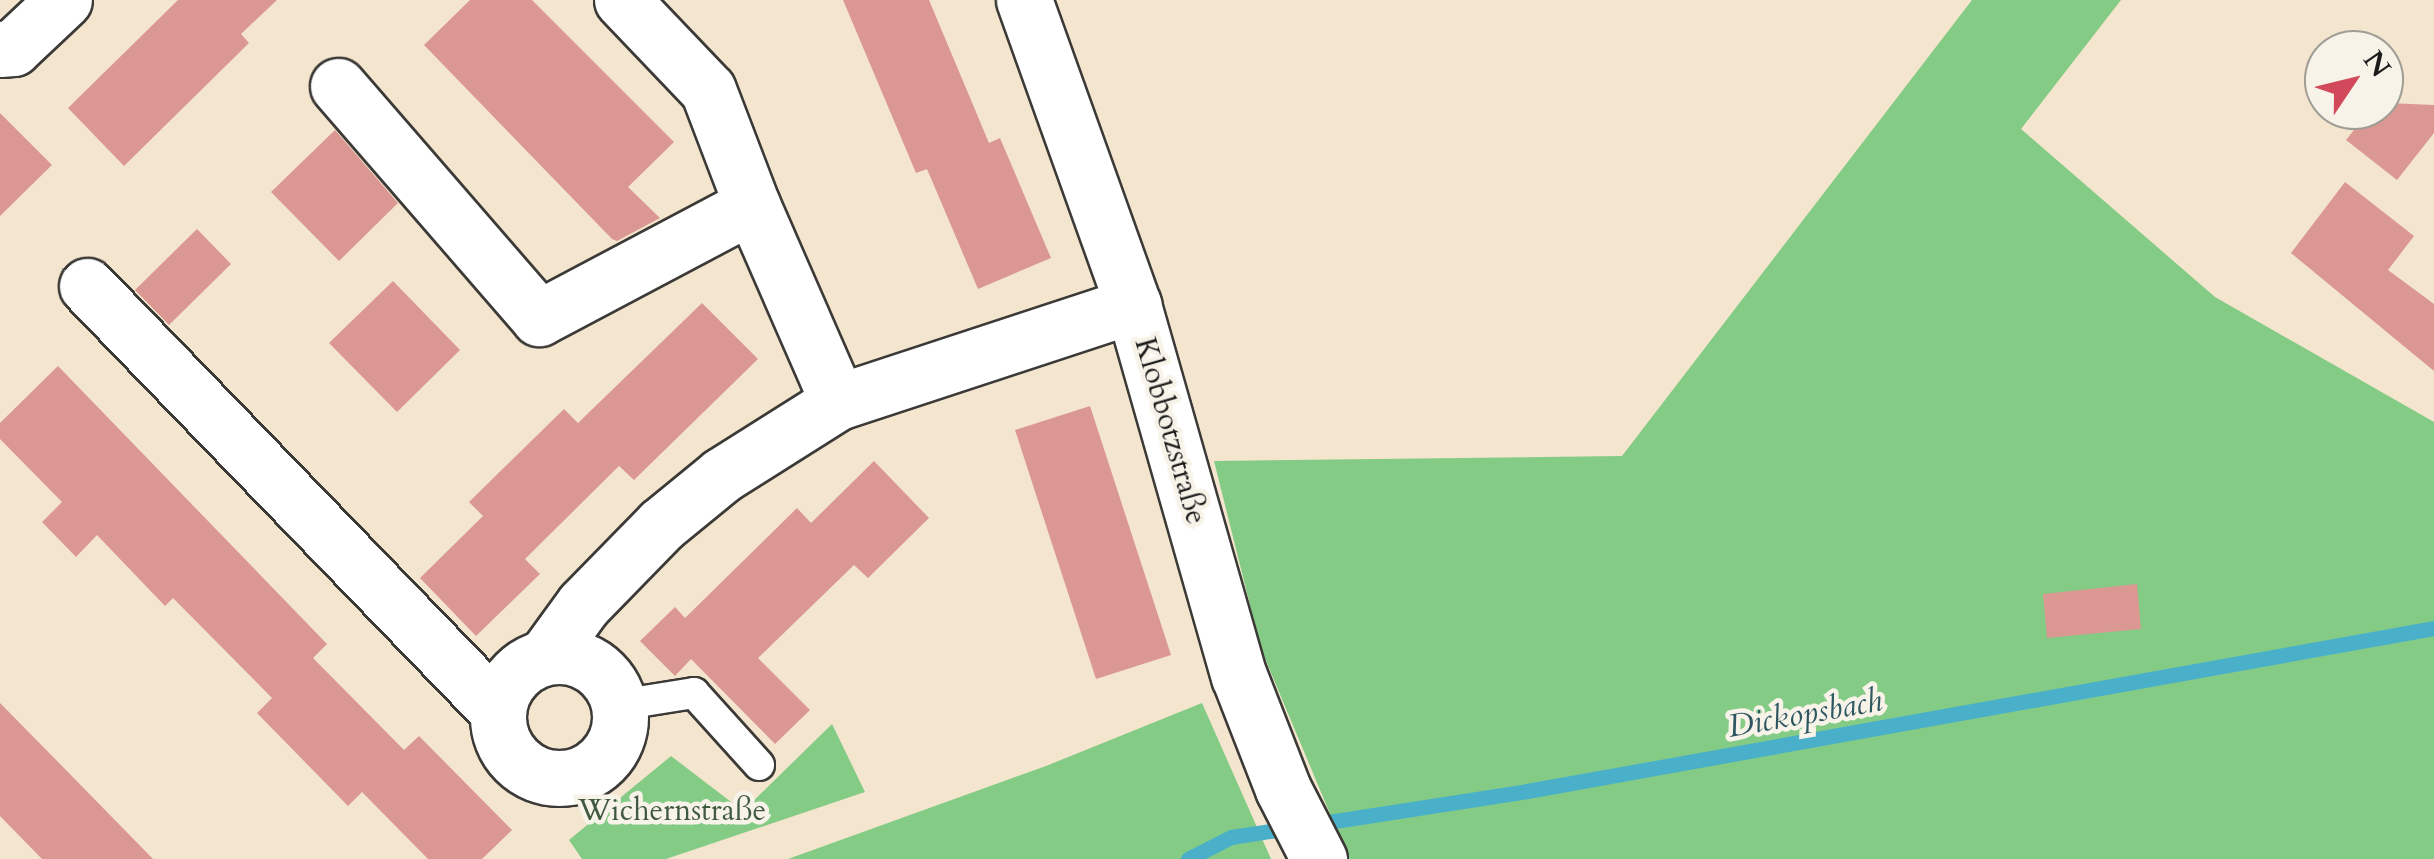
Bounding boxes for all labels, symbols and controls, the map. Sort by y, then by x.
north arrow [2304,30,2404,130]
text: N [2354,43,2399,85]
street label: Klobbotzstraße [1126,334,1214,528]
water label: Dickopsbach [1725,682,1885,746]
park label: Wichernstraße [578,793,766,829]

